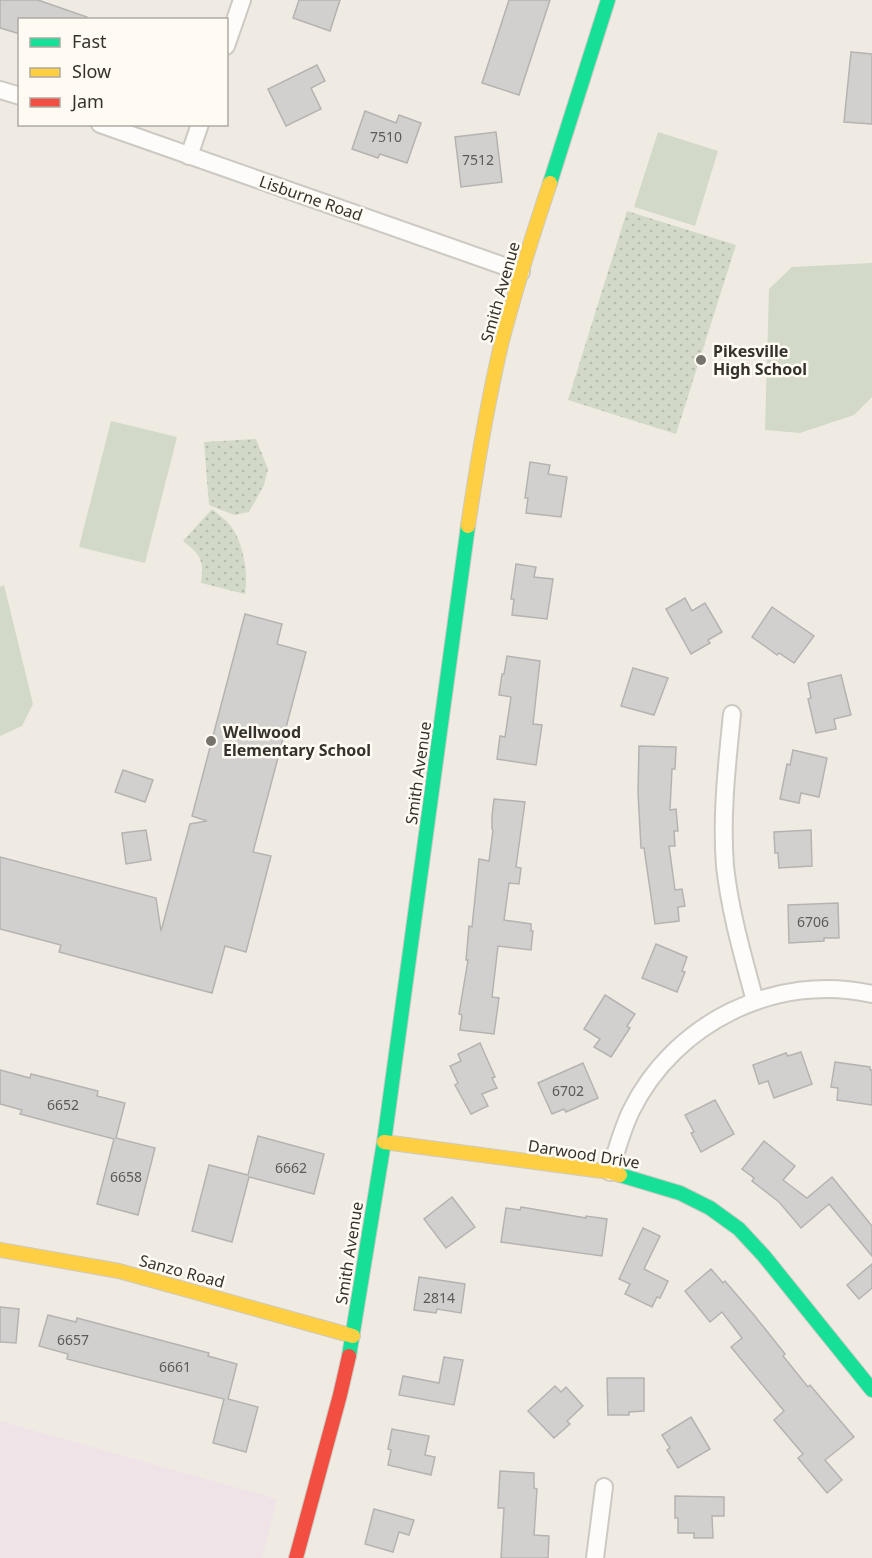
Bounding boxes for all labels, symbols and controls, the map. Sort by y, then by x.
legend [18,18,228,126]
text: Fast [72,29,107,53]
text: Slow [72,59,111,83]
text: Jam [70,89,104,113]
house number: 7510 [370,127,402,146]
house number: 7512 [462,150,494,169]
street label: Lisburne Road [256,170,366,226]
street label: Smith Avenue [475,239,525,345]
place label: Pikesville High School [713,340,807,380]
marker: Pikesville High School [694,353,708,367]
street label: Smith Avenue [400,720,436,826]
place label: Wellwood Elementary School [223,721,371,761]
marker: Wellwood Elementary School [204,734,218,748]
house number: 6706 [797,912,829,931]
house number: 6702 [552,1081,584,1100]
house number: 6652 [47,1095,79,1114]
street label: Darwood Drive [527,1134,641,1174]
house number: 6662 [275,1158,307,1177]
house number: 6658 [110,1167,142,1186]
street label: Smith Avenue [330,1200,368,1306]
street label: Sanzo Road [137,1249,227,1293]
house number: 2814 [423,1288,455,1307]
house number: 6657 [57,1330,89,1349]
house number: 6661 [159,1357,191,1376]

